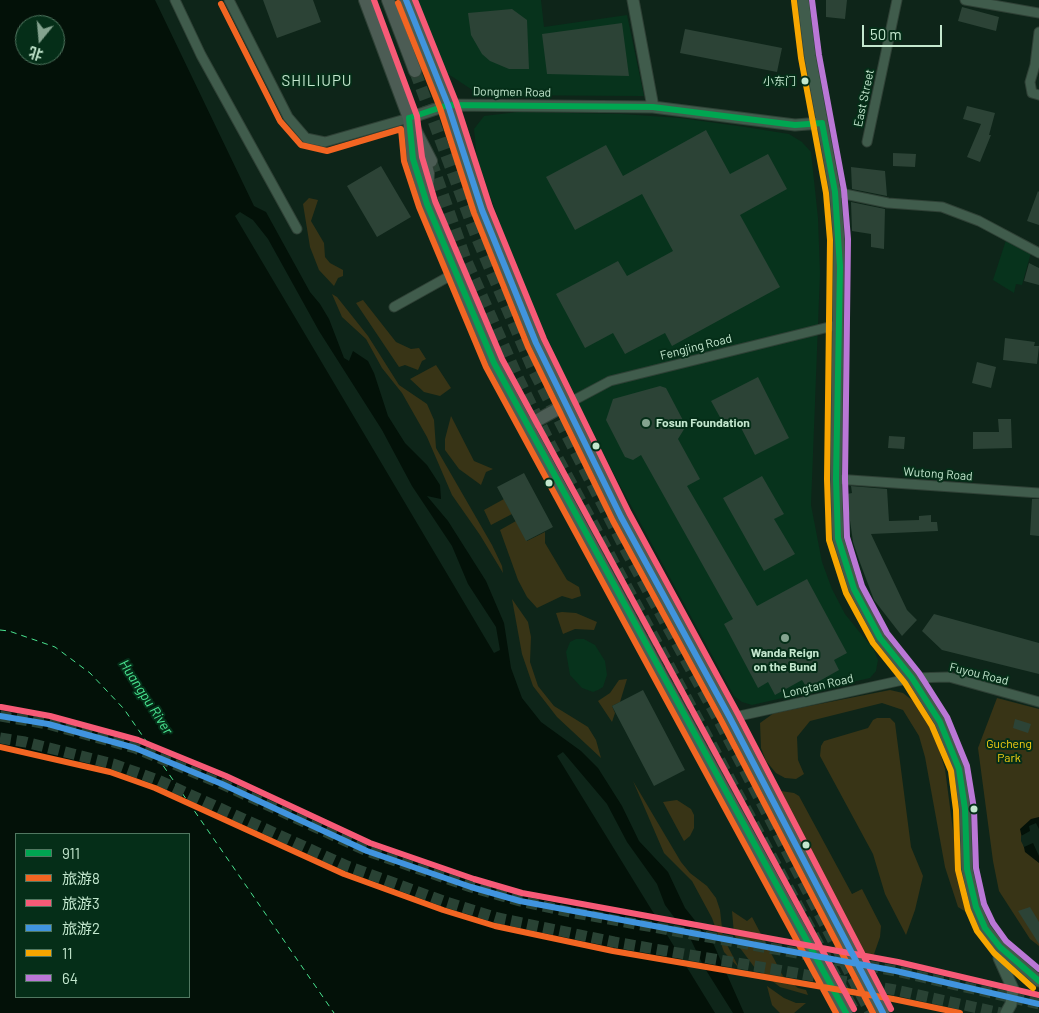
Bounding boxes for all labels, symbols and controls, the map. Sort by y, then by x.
north arrow [15,15,65,65]
scale bar [864,15,944,47]
text: 50 m [870,25,902,43]
text: 北 [27,44,45,64]
street label: East Street [851,68,877,128]
district label: SHILIUPU [280,72,354,90]
place label: 小东门 [763,74,796,88]
marker: 小东门 [800,76,810,86]
street label: Dongmen Road [473,84,551,100]
street label: Fengjing Road [659,331,733,363]
place label: Fosun Foundation [656,416,750,430]
marker: Fosun Foundation [640,417,652,429]
unlabelled marker [591,441,601,451]
street label: Wutong Road [903,464,973,484]
unlabelled marker [544,478,554,488]
marker: Wanda Reign on the Bund [779,632,791,644]
place label: Wanda Reign on the Bund [751,646,819,674]
water label: Huangpu River [116,656,176,738]
street label: Fuyou Road [948,660,1010,688]
street label: Longtan Road [781,671,855,701]
park label: Gucheng Park [986,737,1032,765]
unlabelled marker [969,804,979,814]
legend [15,833,190,998]
unlabelled marker [801,840,811,850]
text: 911 [62,844,80,862]
text: 旅游8 [62,869,100,887]
text: 旅游3 [62,894,100,912]
text: 旅游2 [62,919,100,937]
text: 11 [62,944,73,962]
text: 64 [62,969,78,987]

